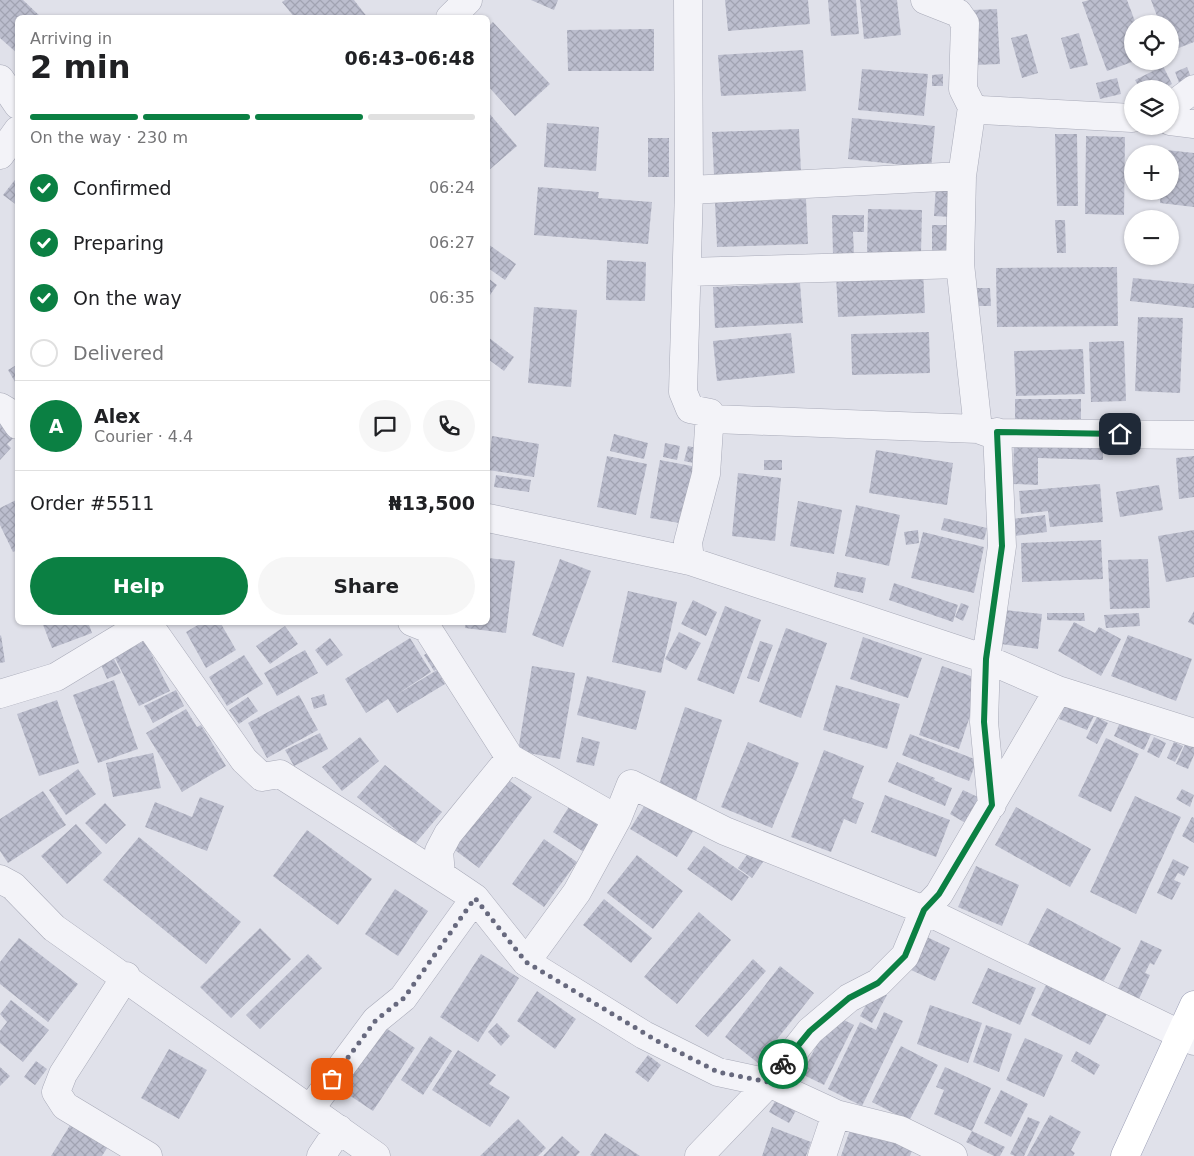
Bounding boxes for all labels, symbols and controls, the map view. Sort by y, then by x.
map controls [1124,15,1179,265]
button: locate [1124,15,1179,70]
text: Arriving in [30,29,112,48]
text: 06:43–06:48 [345,47,475,69]
text: 2 min [30,48,131,86]
button: layers [1124,80,1179,135]
text: On the way · 230 m [30,128,188,147]
button: + [1124,145,1179,200]
icon: check [30,174,58,202]
text: Confirmed [73,177,172,199]
text: 06:24 [429,178,475,197]
button: − [1124,210,1179,265]
icon: check [30,229,58,257]
text: Preparing [73,232,164,254]
text: 06:27 [429,233,475,252]
icon: check [30,284,58,312]
text: On the way [73,287,182,309]
text: 06:35 [429,288,475,307]
text: Delivered [73,342,164,364]
button: chat [359,400,411,452]
button: phone [423,400,475,452]
text: Alex [94,405,140,427]
pin [1099,413,1141,455]
text: A [49,415,63,437]
icon: home [1106,420,1134,448]
text: Courier · 4.4 [94,427,193,446]
text: Order #5511 [30,492,154,514]
text: ₦13,500 [388,492,475,514]
button: Help [30,557,248,615]
button: Share [258,557,475,615]
courier [758,1039,808,1089]
icon: bike [769,1050,797,1078]
pin [311,1058,353,1100]
icon: bag [318,1065,346,1093]

